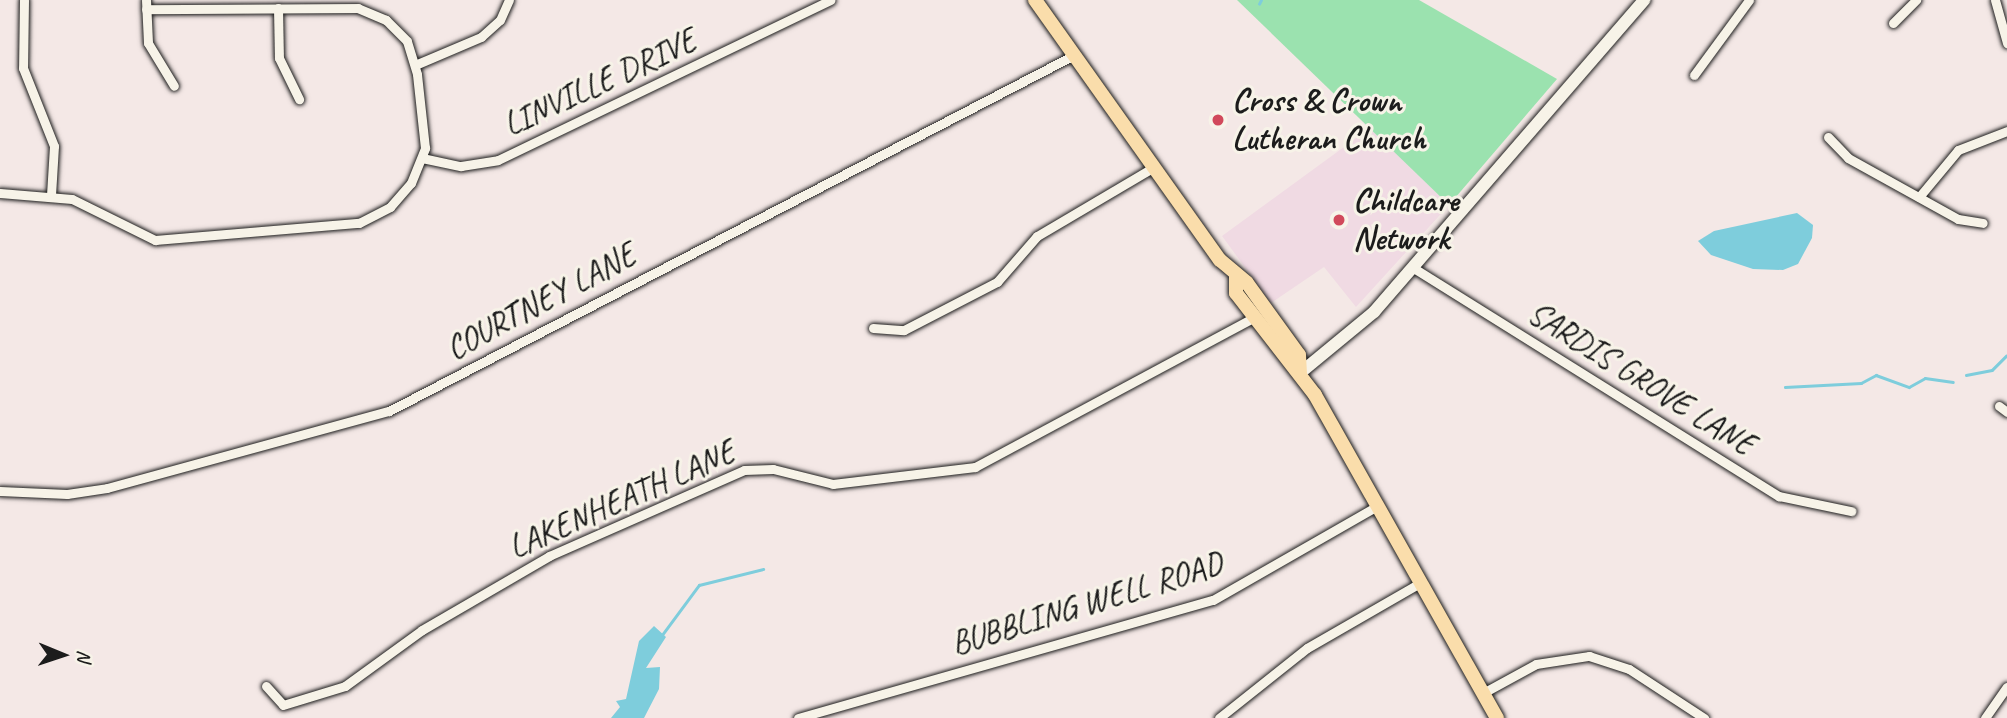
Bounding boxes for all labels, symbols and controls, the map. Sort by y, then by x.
street label: LINVILLE DRIVE [497,21,703,145]
place label: Cross & Crown Lutheran Church [1232,81,1427,159]
marker: Cross & Crown Lutheran Church [1210,112,1226,128]
place label: Childcare Network [1353,181,1458,259]
marker: Childcare Network [1331,212,1347,228]
street label: COURTNEY LANE [440,236,642,368]
street label: SARDIS GROVE LANE [1519,293,1763,465]
street label: LAKENHEATH LANE [503,432,741,568]
street label: BUBBLING WELL ROAD [947,544,1227,664]
north arrow [28,620,98,690]
text: N [72,649,96,662]

